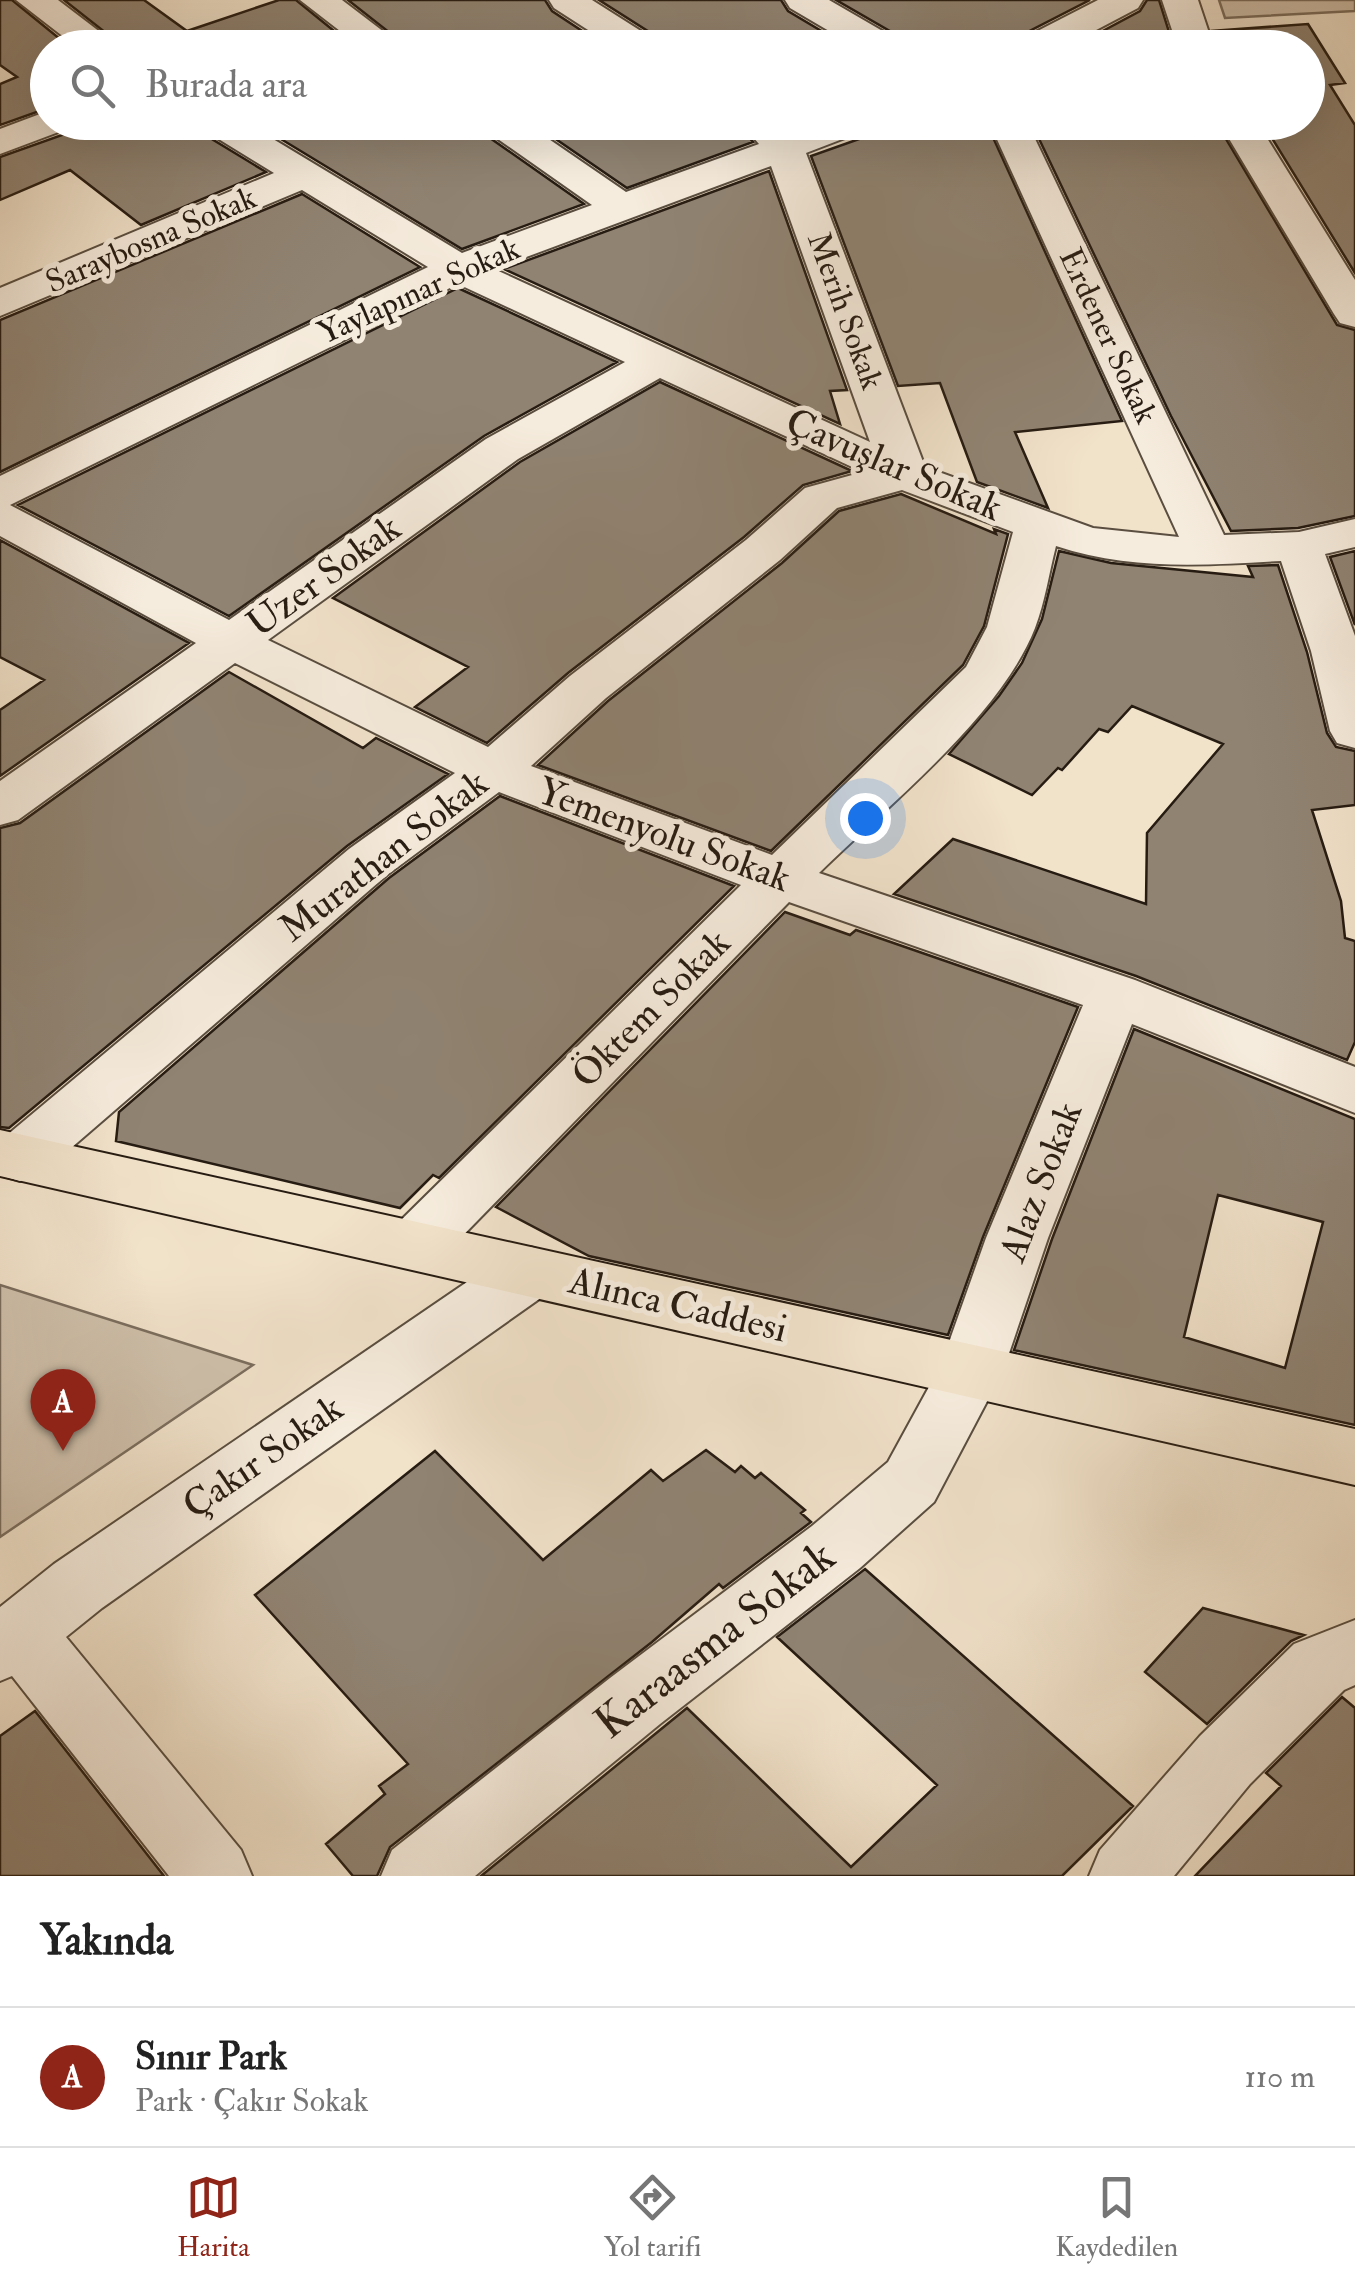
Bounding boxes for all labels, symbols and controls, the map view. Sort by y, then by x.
search box [30,30,1325,140]
icon: search [65,58,120,113]
text: Burada ara [145,61,307,109]
street label: Saraybosna Sokak [40,178,262,302]
street label: Merih Sokak [798,227,892,395]
street label: Yaylapınar Sokak [312,229,526,353]
street label: Erdener Sokak [1050,242,1166,430]
street label: Çavuşlar Sokak [779,398,1009,532]
street label: Uzer Sokak [238,504,410,648]
street label: Murathan Sokak [270,760,498,952]
street label: Yemenyolu Sokak [531,767,797,903]
your location [840,793,891,844]
street label: Öktem Sokak [561,919,741,1099]
street label: Alaz Sokak [988,1096,1093,1269]
street label: Alınca Caddesi [563,1256,792,1353]
pin: A [30,1368,96,1451]
street label: Çakır Sokak [174,1384,352,1530]
street label: Karaasma Sokak [584,1529,846,1751]
text: Yakında [40,1915,173,1967]
text: Sınır Park [135,2033,287,2081]
text: A [62,2057,83,2097]
text: 110 m [1244,2057,1315,2097]
text: Park · Çakır Sokak [135,2081,369,2121]
tab: Harita [177,2170,250,2265]
tab: Yol tarifi [604,2170,702,2265]
tab: Kaydedilen [1055,2170,1178,2265]

